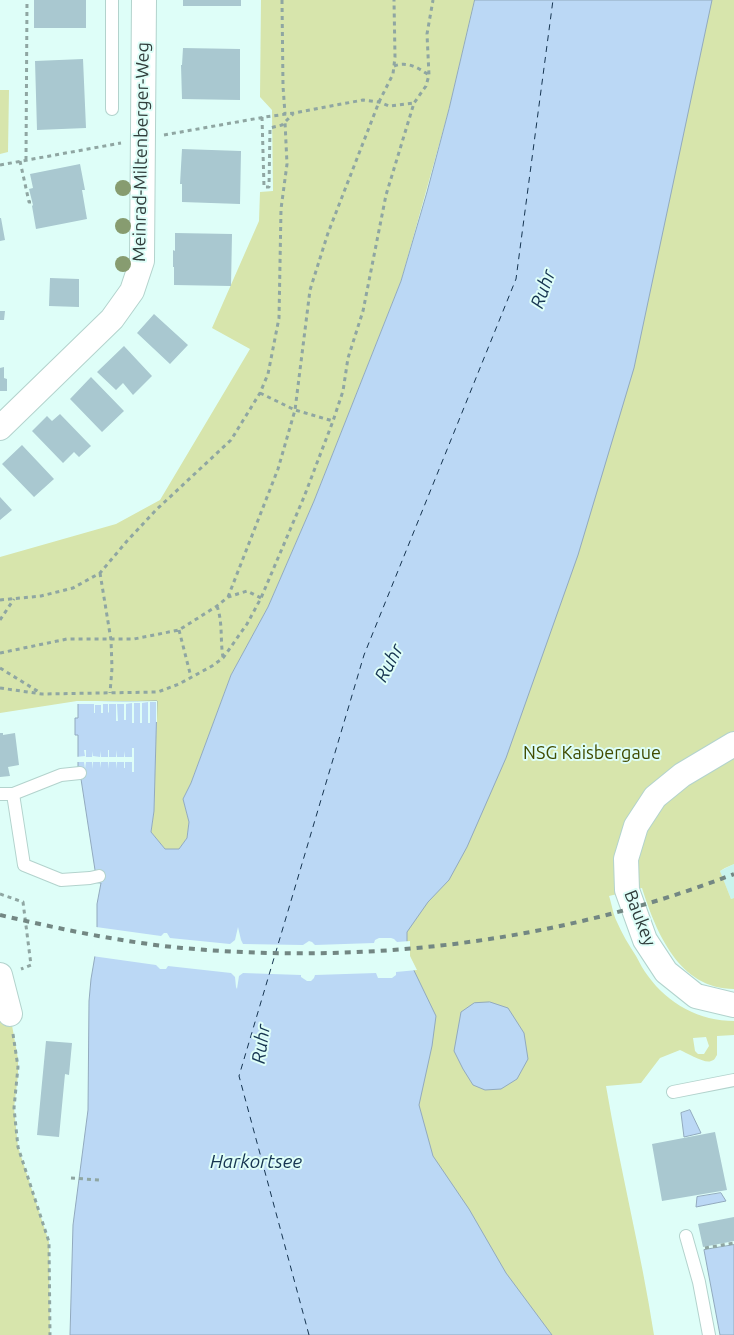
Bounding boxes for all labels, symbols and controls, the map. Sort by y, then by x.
street label: Meinrad-Miltenberger-Weg [128,42,154,262]
water label: Ruhr [526,266,560,312]
water label: Ruhr [370,640,408,686]
park label: NSG Kaisbergaue [523,742,661,764]
street label: Baukey [619,887,661,949]
water label: Ruhr [247,1023,275,1065]
water label: Harkortsee [210,1151,302,1173]

